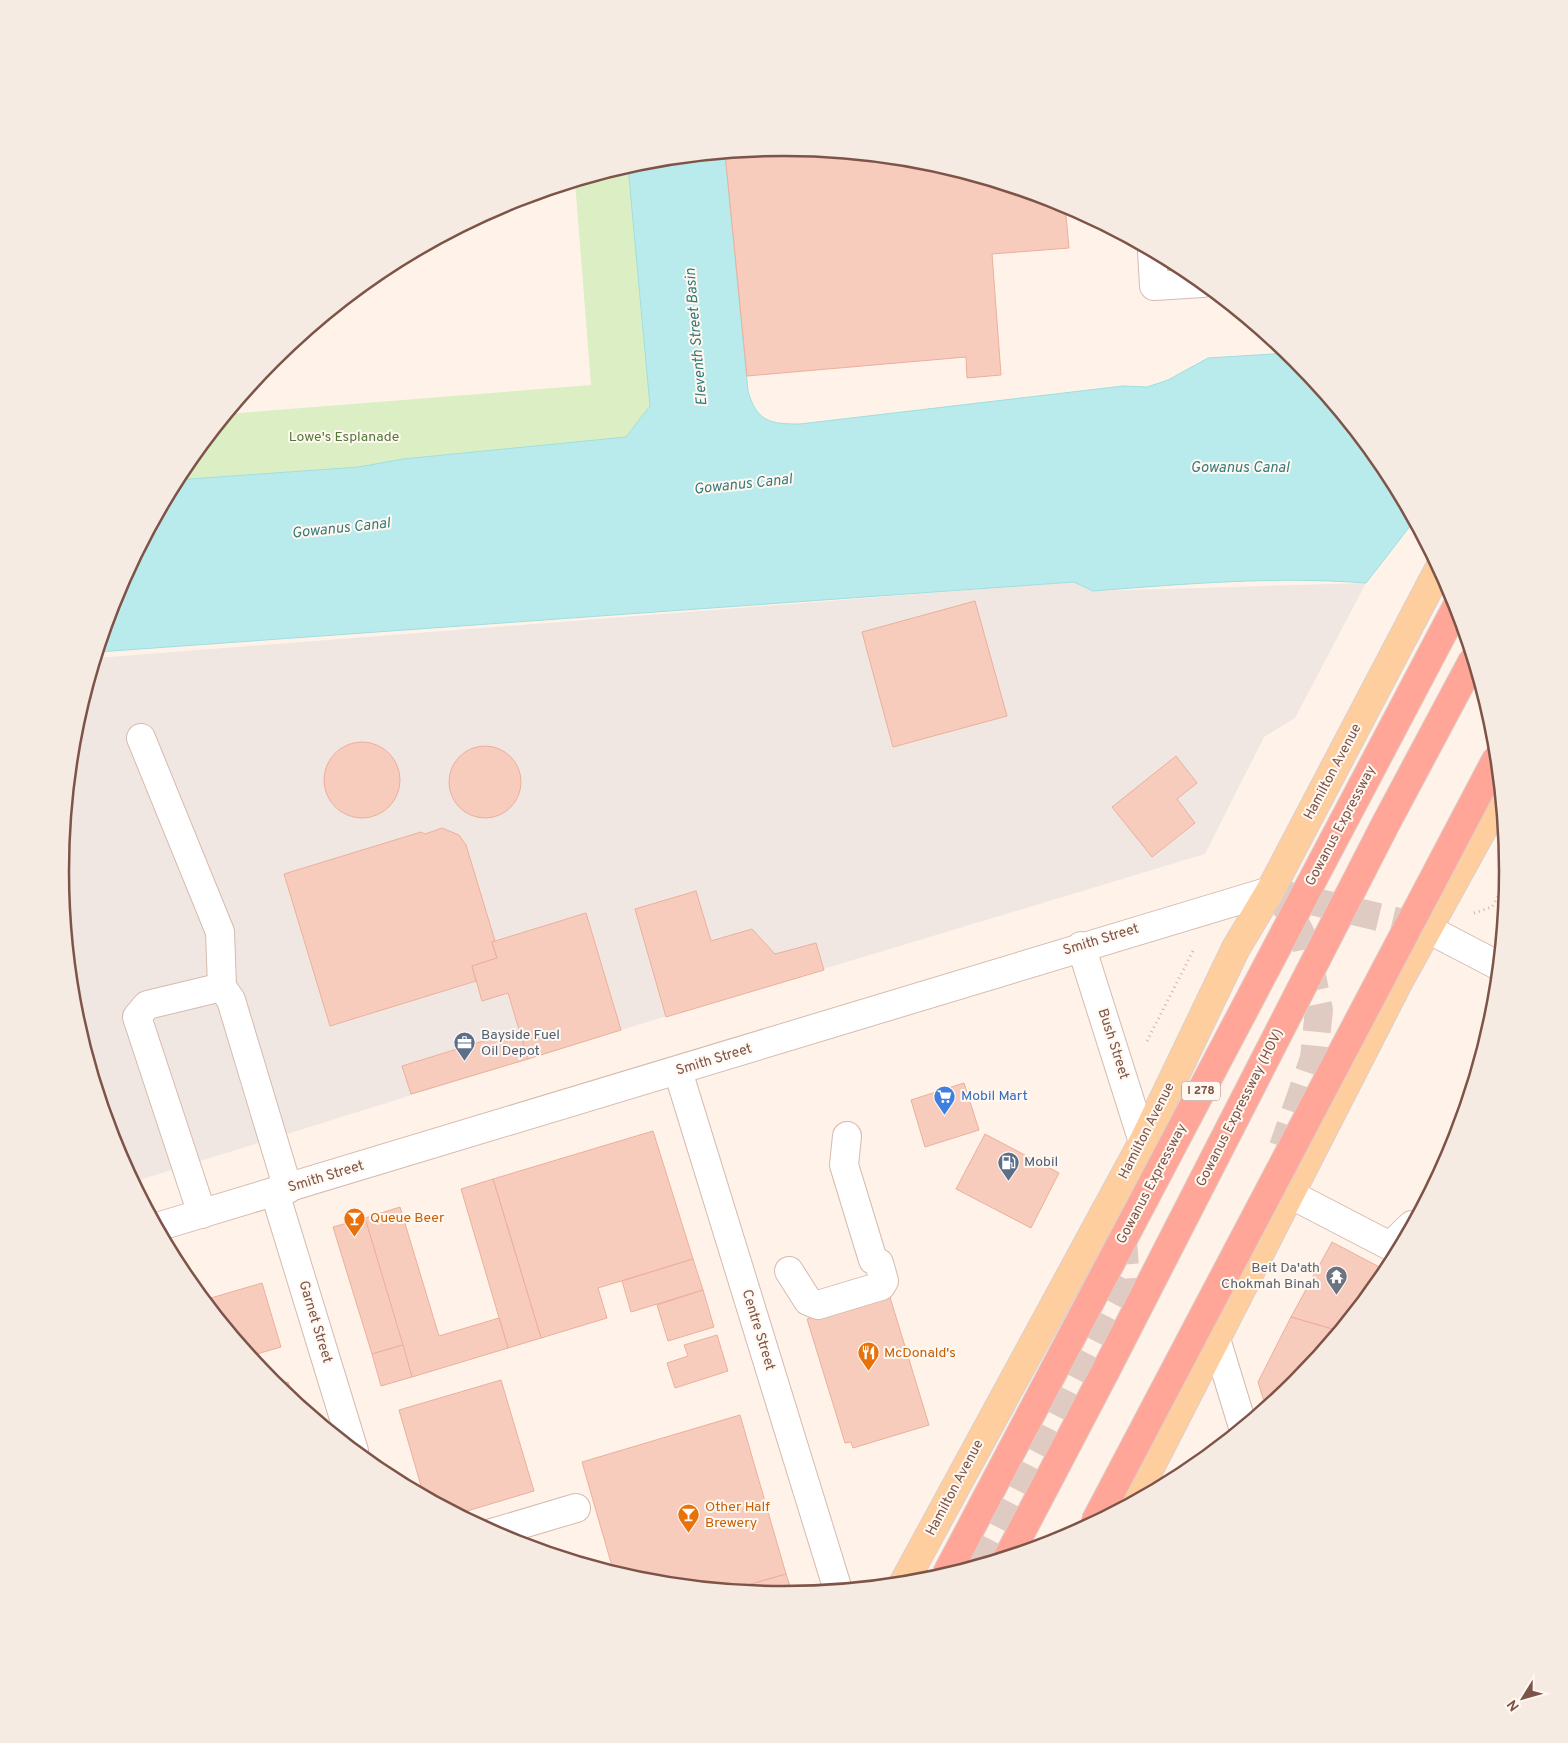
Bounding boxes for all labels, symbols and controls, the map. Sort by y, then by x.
water label: Eleventh Street Basin [682,267,712,407]
park label: Lowe's Esplanade [289,429,399,446]
water label: Gowanus Canal [1191,459,1291,478]
water label: Gowanus Canal [693,470,794,500]
water label: Gowanus Canal [291,514,392,544]
street label: Hamilton Avenue [1301,721,1365,823]
street label: Gowanus Expressway [1302,763,1380,889]
street label: Smith Street [1061,920,1141,960]
street label: Bush Street [1094,1006,1132,1082]
street label: Gowanus Expressway (HOV) [1193,1026,1287,1190]
place label: Bayside Fuel Oil Depot [481,1027,560,1060]
office icon: Bayside Fuel Oil Depot [453,1031,477,1062]
street label: Smith Street [674,1040,754,1080]
street label: Hamilton Avenue [1115,1080,1179,1182]
road number: I 278 [1182,1082,1220,1100]
supermarket icon: Mobil Mart [933,1084,957,1115]
place label: Mobil Mart [961,1088,1028,1105]
street label: Gowanus Expressway [1113,1121,1191,1247]
fuel station icon: Mobil [996,1150,1020,1181]
place label: Mobil [1024,1154,1058,1171]
street label: Smith Street [286,1157,366,1197]
bar icon: Queue Beer [342,1206,366,1237]
place label: Queue Beer [370,1210,445,1227]
place label: Beit Da'ath Chokmah Binah [1221,1260,1320,1293]
temple icon: Beit Da'ath Chokmah Binah [1324,1264,1348,1295]
street label: Garnet Street [294,1279,336,1365]
street label: Centre Street [738,1288,778,1372]
restaurant icon: McDonald's [856,1341,880,1372]
place label: McDonald's [884,1345,956,1362]
street label: Hamilton Avenue [923,1437,987,1539]
place label: Other Half Brewery [705,1499,770,1532]
bar icon: Other Half Brewery [677,1503,701,1534]
north arrow [1498,1673,1548,1723]
text: N [1504,1696,1524,1714]

